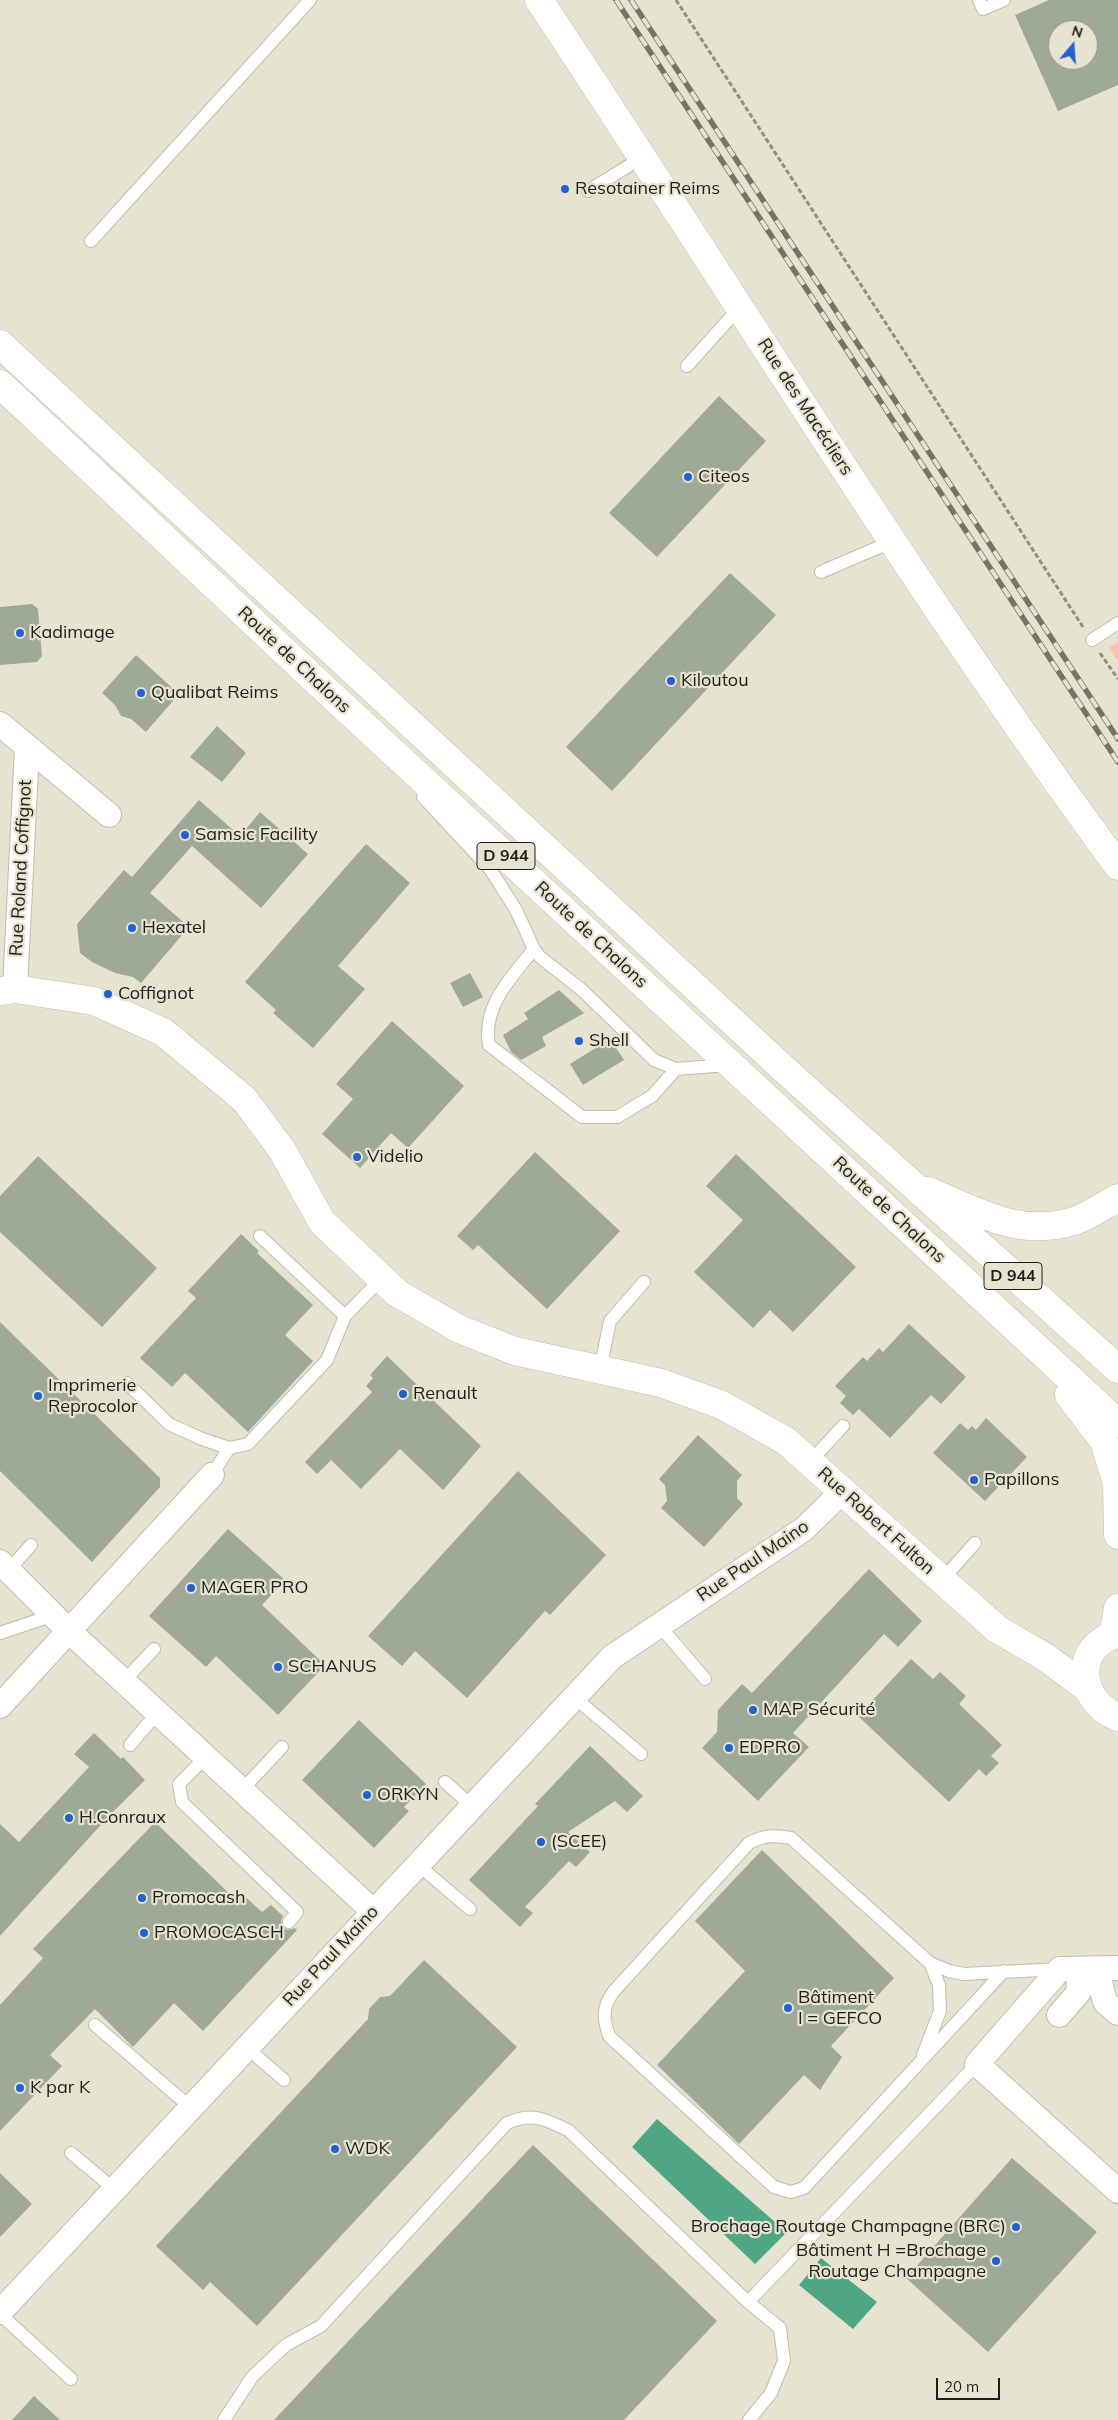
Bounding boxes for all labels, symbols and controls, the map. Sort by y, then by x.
north arrow [1048,20,1098,70]
text: N [1070,21,1085,42]
place label: Resotainer Reims [575,178,720,200]
marker: Resotainer Reims [559,183,571,195]
street label: Rue des Macécliers [753,334,857,480]
place label: Citeos [698,466,750,488]
marker: Citeos [682,471,694,483]
street label: Route de Chalons [233,602,355,718]
place label: Kadimage [30,622,115,644]
marker: Kadimage [14,627,26,639]
place label: Kiloutou [681,670,749,692]
marker: Kiloutou [665,675,677,687]
place label: Qualibat Reims [151,682,278,704]
marker: Qualibat Reims [135,687,147,699]
street label: Rue Roland Coffignot [6,779,36,957]
place label: Samsic Facility [195,824,318,846]
marker: Samsic Facility [179,829,191,841]
road number: D 944 [477,842,535,869]
street label: Route de Chalons [530,877,652,993]
place label: Hexatel [142,917,206,939]
marker: Hexatel [126,922,138,934]
place label: Coffignot [118,983,194,1005]
marker: Coffignot [102,988,114,1000]
place label: Shell [589,1030,629,1052]
marker: Shell [573,1035,585,1047]
place label: Videlio [367,1146,423,1168]
marker: Videlio [351,1151,363,1163]
street label: Route de Chalons [828,1152,950,1268]
road number: D 944 [984,1262,1042,1290]
place label: Imprimerie Reprocolor [48,1375,138,1418]
place label: Renault [413,1383,477,1405]
marker: Renault [397,1388,409,1400]
marker: Imprimerie Reprocolor [32,1390,44,1402]
street label: Rue Robert Fulton [813,1463,939,1579]
place label: Papillons [984,1469,1059,1491]
marker: Papillons [968,1474,980,1486]
street label: Rue Paul Maino [693,1516,813,1606]
place label: MAGER PRO [201,1577,308,1599]
marker: MAGER PRO [185,1582,197,1594]
place label: SCHANUS [288,1656,376,1678]
marker: SCHANUS [272,1661,284,1673]
place label: MAP Sécurité [763,1699,875,1721]
marker: MAP Sécurité [747,1704,759,1716]
place label: EDPRO [739,1737,801,1759]
marker: EDPRO [723,1742,735,1754]
place label: ORKYN [377,1784,439,1806]
marker: ORKYN [361,1789,373,1801]
place label: H.Conraux [79,1807,166,1829]
marker: H.Conraux [63,1812,75,1824]
place label: (SCEE) [551,1831,607,1853]
marker: (SCEE) [535,1836,547,1848]
place label: Promocash [152,1887,245,1909]
marker: Promocash [136,1892,148,1904]
street label: Rue Paul Maino [279,1901,383,2011]
place label: PROMOCASCH [154,1922,284,1944]
marker: PROMOCASCH [138,1927,150,1939]
place label: Bâtiment I = GEFCO [798,1987,882,2030]
marker: Bâtiment I = GEFCO [782,2002,794,2014]
place label: K par K [30,2077,90,2099]
marker: K par K [14,2082,26,2094]
place label: WDK [345,2138,390,2160]
marker: WDK [329,2143,341,2155]
place label: Brochage Routage Champagne (BRC) [691,2216,1006,2238]
marker: Brochage Routage Champagne (BRC) [1010,2221,1022,2233]
place label: Bâtiment H =Brochage Routage Champagne [796,2240,986,2282]
marker: Bâtiment H =Brochage Routage Champagne [990,2255,1002,2267]
scale bar [938,2368,1002,2400]
text: 20 m [944,2377,979,2396]

